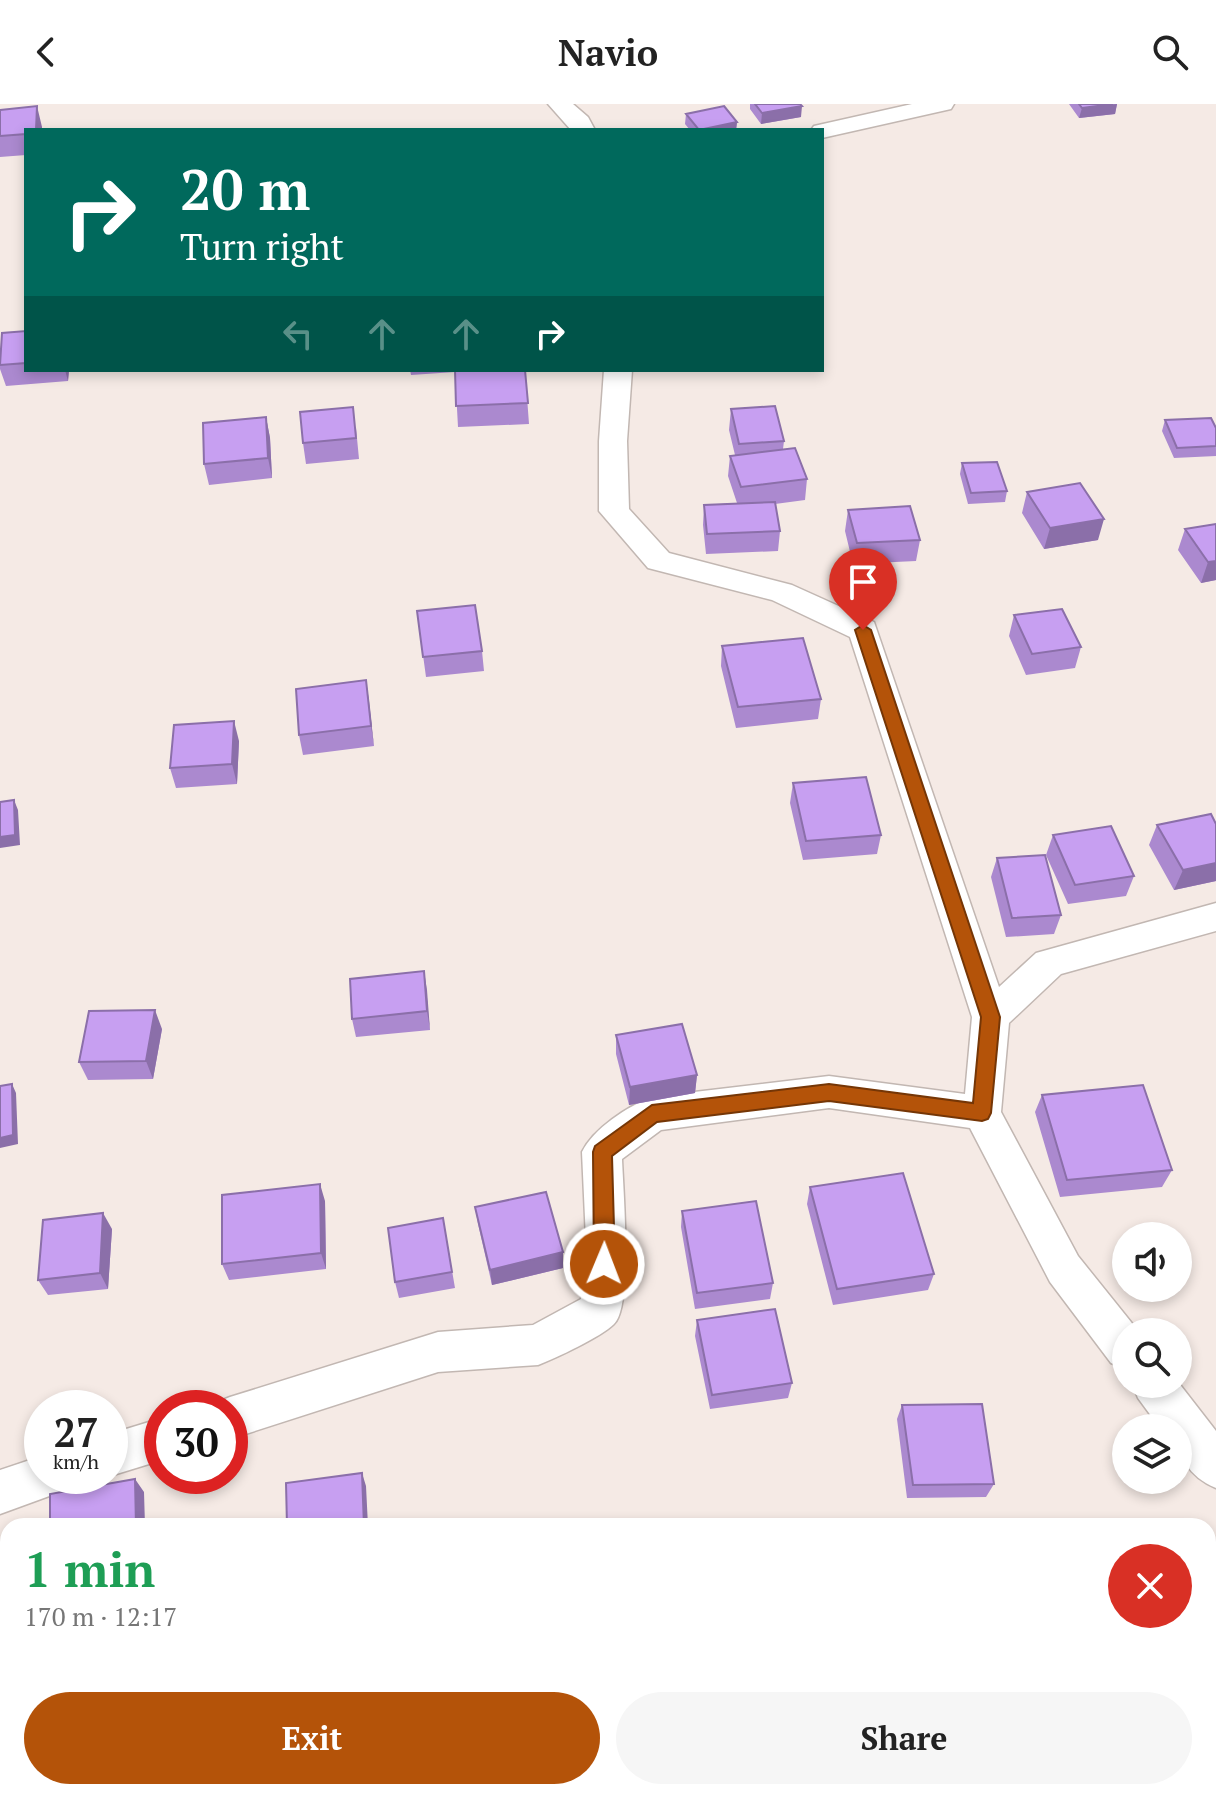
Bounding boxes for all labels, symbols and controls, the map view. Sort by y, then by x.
text: Navio [558,29,658,76]
icon: back [24,30,68,74]
icon: search [1148,30,1192,74]
text: 20 m [180,152,310,226]
icon: right [48,160,152,264]
text: Turn right [180,223,344,270]
icon: left [276,312,320,356]
icon: ahead [360,312,404,356]
icon: ahead [444,312,488,356]
icon: right [528,312,572,356]
pin [829,548,897,630]
icon: arrive [841,560,885,604]
position arrow [562,1222,646,1306]
map controls [1112,1222,1192,1494]
button: sound [1112,1222,1192,1302]
button: search [1112,1318,1192,1398]
speed limit sign: 30 [144,1390,248,1494]
text: 27 [53,1405,99,1458]
button: layers [1112,1414,1192,1494]
text: km/h [53,1448,99,1475]
text: 1 min [24,1537,155,1601]
button: close [1108,1544,1192,1628]
text: 170 m · 12:17 [24,1599,177,1633]
button: Exit [24,1692,600,1784]
button: Share [616,1692,1192,1784]

